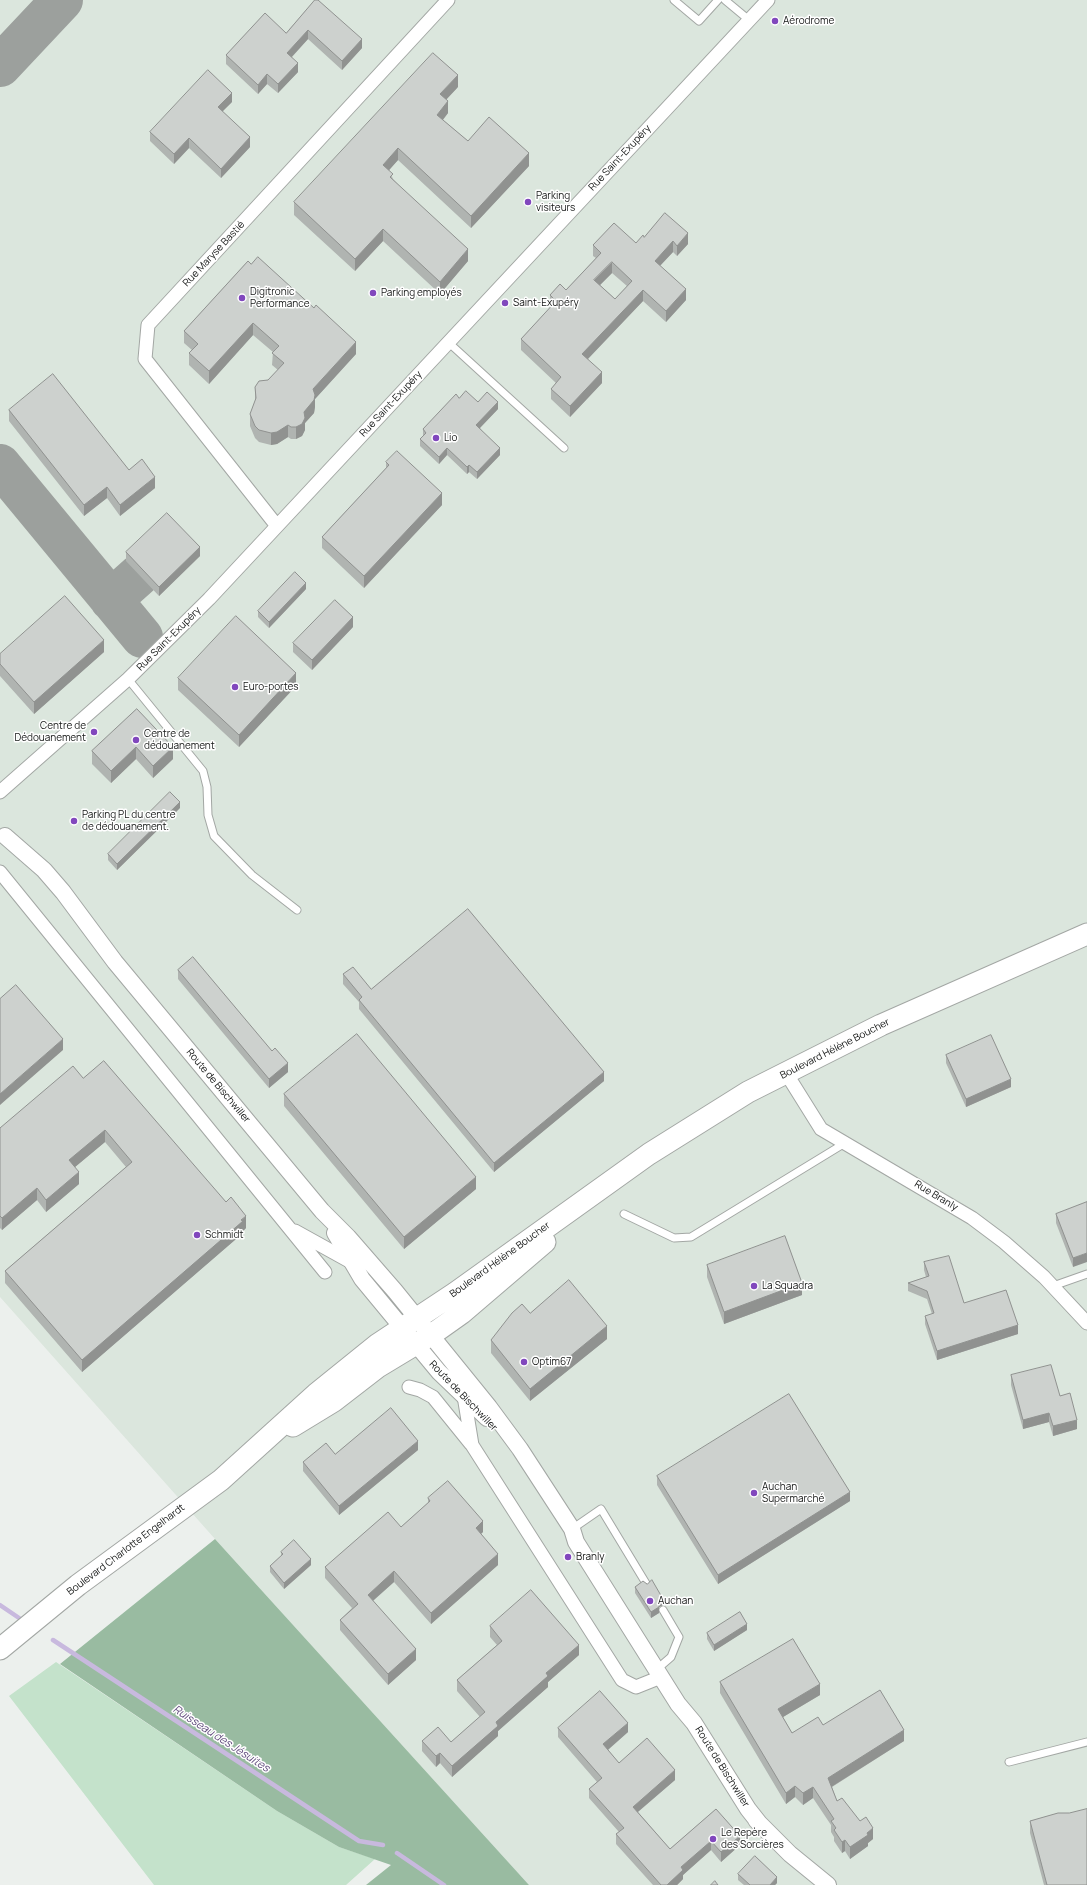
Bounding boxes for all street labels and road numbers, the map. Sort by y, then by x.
street label: Rue Saint-Exupéry [586,123,654,193]
street label: Rue Maryse Bastié [181,219,247,289]
street label: Rue Saint-Exupéry [357,369,425,439]
street label: Rue Saint-Exupéry [134,604,204,674]
street label: Boulevard Hélène Boucher [778,1016,892,1082]
street label: Route de Bischwiller [184,1047,252,1125]
street label: Rue Branly [912,1178,960,1214]
street label: Boulevard Hélène Boucher [447,1220,553,1300]
street label: Route de Bischwiller [426,1358,500,1434]
street label: Boulevard Charlotte Engelhardt [65,1502,187,1598]
street label: Route de Bischwiller [692,1724,752,1810]

